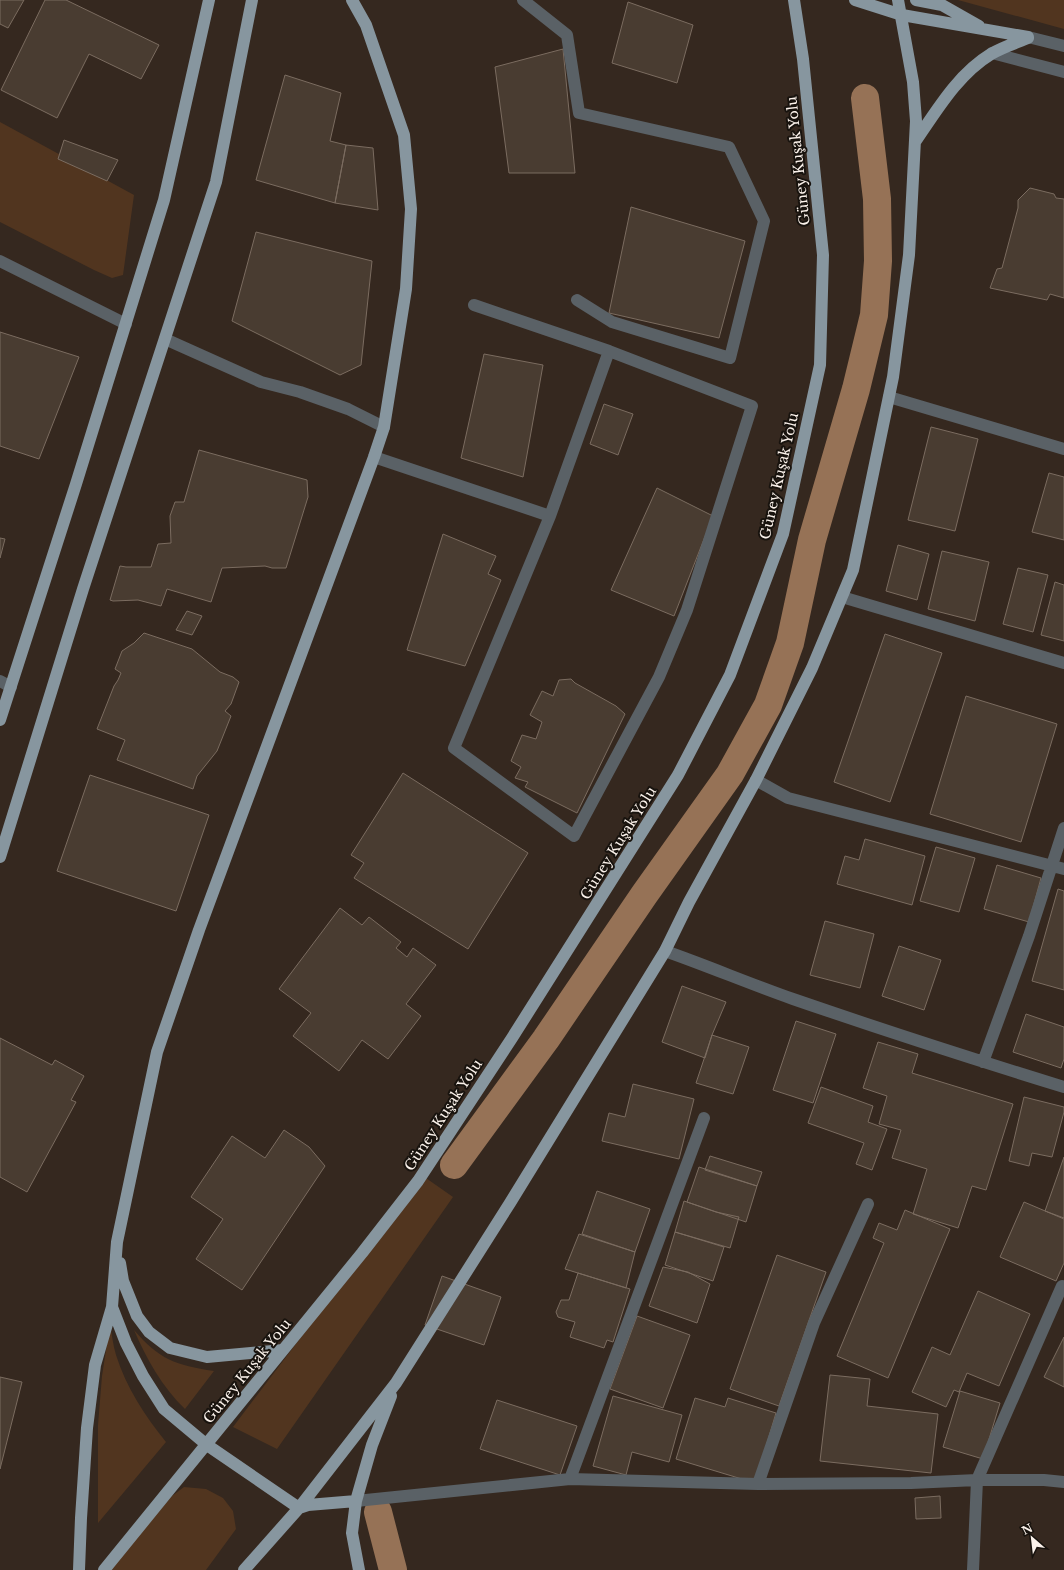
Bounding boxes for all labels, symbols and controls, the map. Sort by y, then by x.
street label: Güney Kuşak Yolu [782,95,814,226]
street label: Güney Kuşak Yolu [756,410,802,541]
street label: Güney Kuşak Yolu [576,783,660,903]
street label: Güney Kuşak Yolu [400,1055,486,1174]
street label: Güney Kuşak Yolu [199,1314,295,1427]
north arrow [1012,1518,1052,1558]
text: N [1019,1520,1036,1538]

